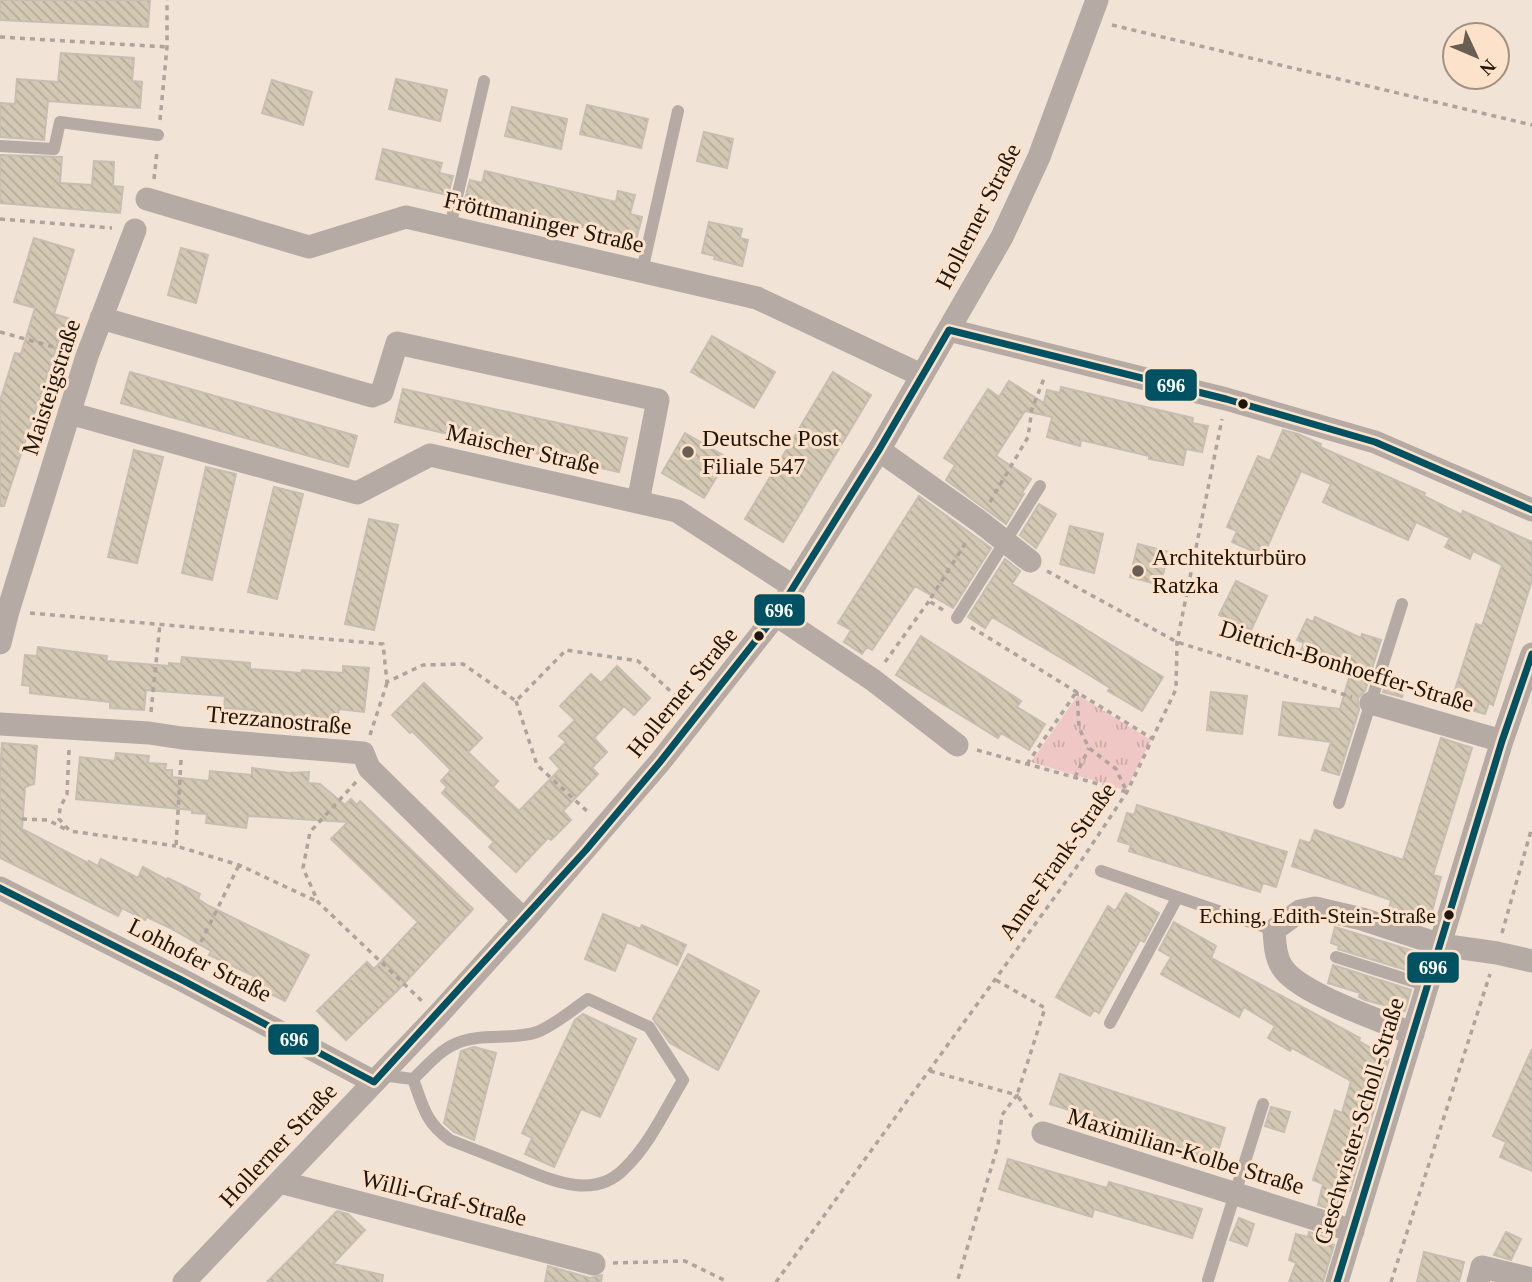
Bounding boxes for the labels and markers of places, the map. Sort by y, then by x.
unlabelled marker [1236,397,1250,411]
place label: Deutsche Post Filiale 547 [702,425,839,479]
marker: Deutsche Post Filiale 547 [680,444,696,460]
place label: Architekturbüro Ratzka [1152,544,1307,598]
marker: Architekturbüro Ratzka [1130,563,1146,579]
unlabelled marker [752,629,766,643]
place label: Eching, Edith-Stein-Straße [1199,903,1436,928]
marker: Eching, Edith-Stein-Straße [1442,908,1456,922]

